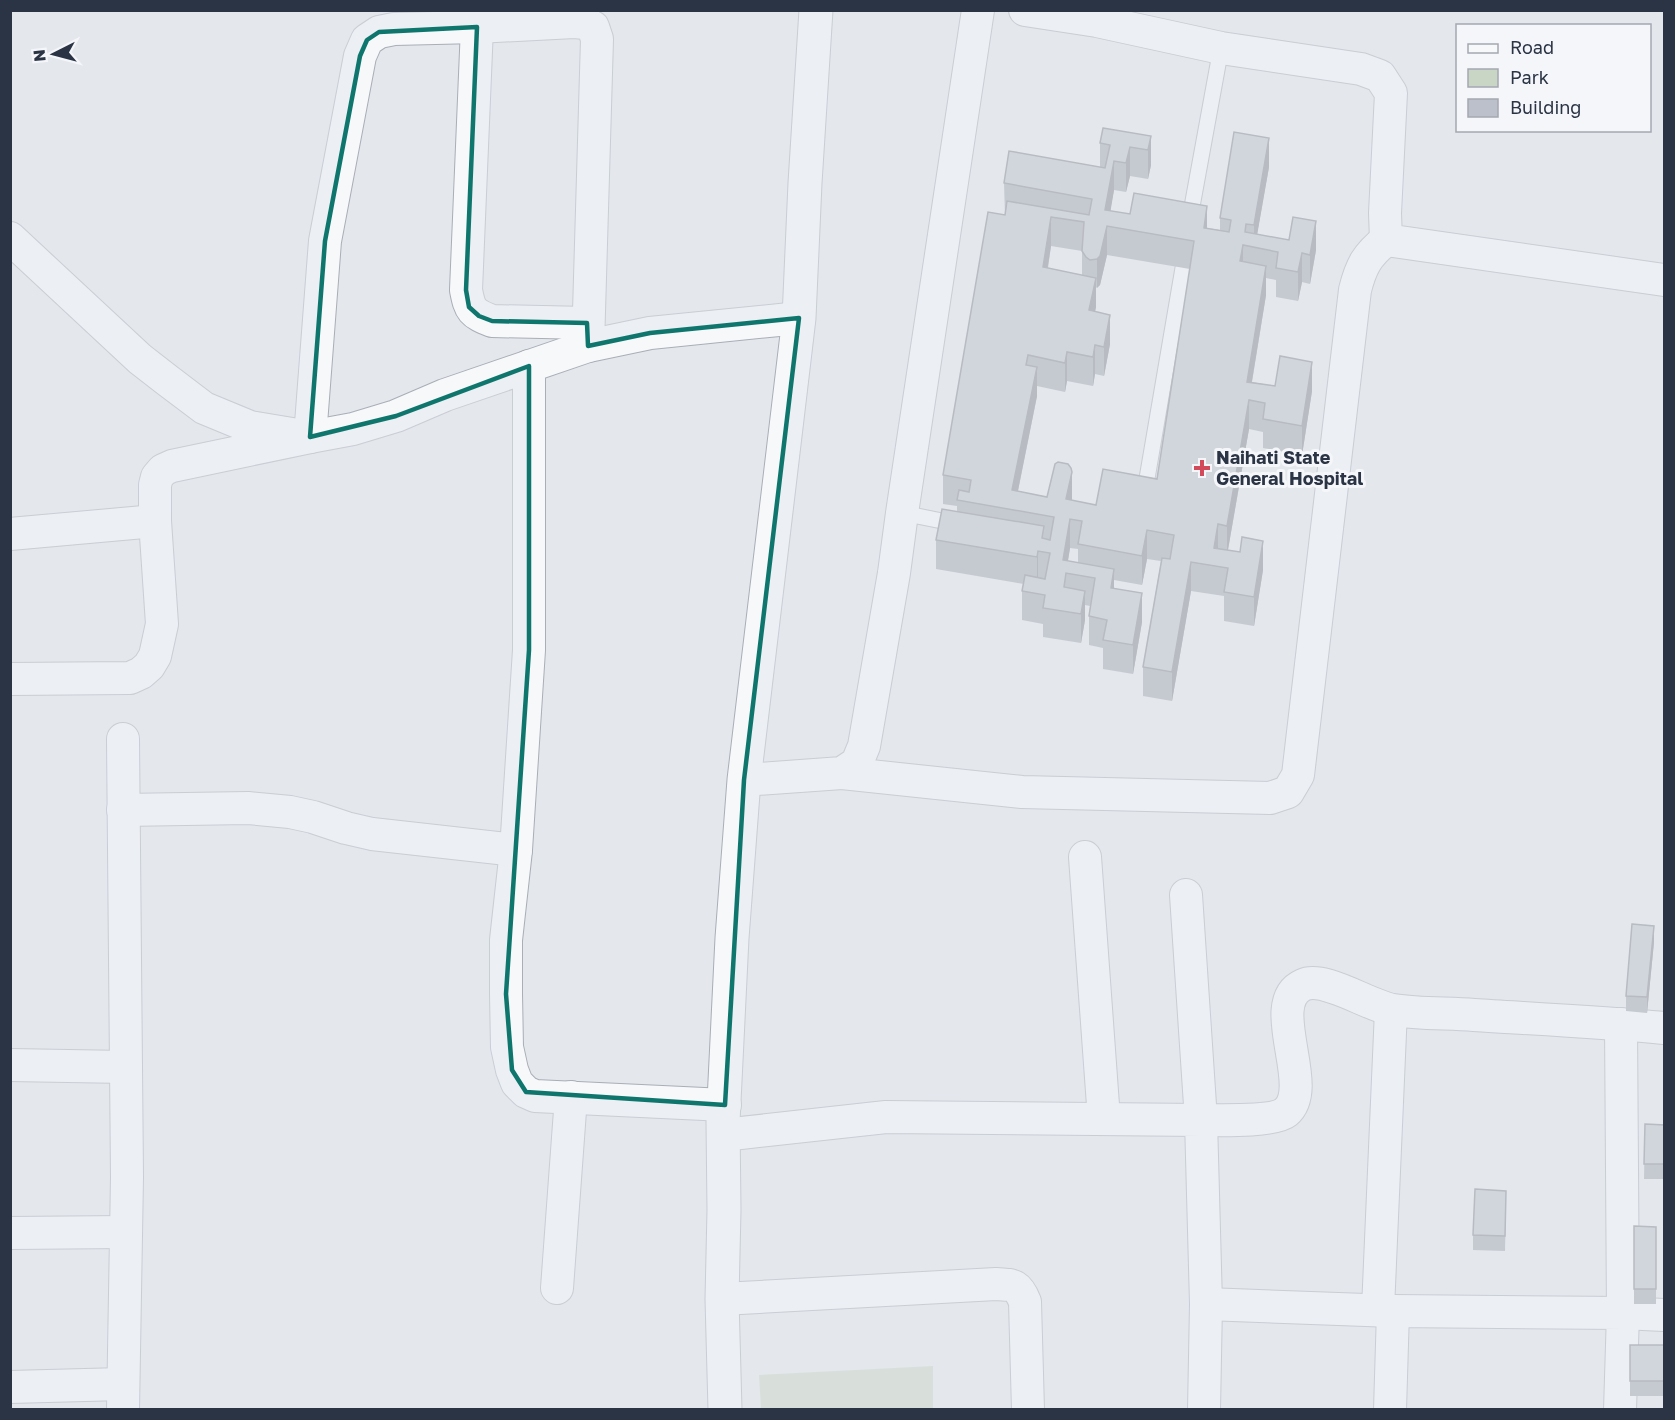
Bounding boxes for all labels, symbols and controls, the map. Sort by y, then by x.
north arrow [24,24,84,84]
legend [1456,24,1651,132]
text: Road [1510,36,1554,58]
text: N [29,48,50,63]
text: Park [1510,66,1549,88]
text: Building [1510,96,1581,118]
place label: Naihati State General Hospital [1216,446,1363,489]
marker: Naihati State General Hospital [1193,459,1211,477]

